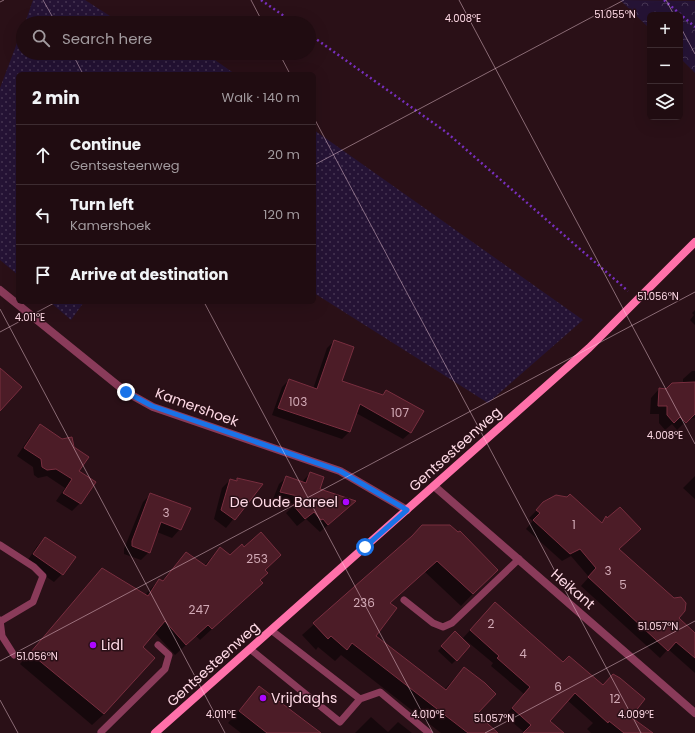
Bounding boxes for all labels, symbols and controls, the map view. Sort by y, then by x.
text: 51.055°N [594,7,636,22]
text: 4.008°E [445,11,481,26]
map controls [647,12,683,120]
button: + [647,12,683,48]
search box [16,16,316,60]
icon: search [30,27,52,49]
text: Search here [62,28,152,49]
button: − [647,48,683,84]
button: layers [647,84,683,120]
text: 2 min [32,86,80,110]
text: Walk · 140 m [222,88,300,107]
text: Continue [70,134,141,155]
icon: ahead [32,144,54,166]
text: 20 m [267,145,300,164]
text: Gentsesteenweg [70,156,180,175]
text: Turn left [70,194,134,215]
icon: left [32,204,54,226]
text: 120 m [263,205,300,224]
text: Kamershoek [70,216,151,235]
icon: arrive [32,264,54,286]
text: Arrive at destination [70,264,228,285]
text: 51.056°N [637,289,679,304]
text: 4.011°E [15,310,45,325]
route end [117,383,135,401]
street label: Kamershoek [153,383,242,432]
house number: 103 [289,393,307,410]
street label: Gentsesteenweg [404,402,506,496]
house number: 107 [391,404,409,421]
text: 4.008°E [647,428,683,443]
place label: De Oude Bareel [230,492,338,512]
marker: De Oude Bareel [341,497,351,507]
house number: 3 [162,504,170,521]
house number: 1 [572,516,576,533]
route start [356,538,374,556]
house number: 253 [246,550,268,567]
house number: 3 [604,562,612,579]
street label: Heikant [547,564,599,614]
house number: 5 [619,576,627,593]
house number: 236 [353,594,375,611]
house number: 247 [188,601,210,618]
house number: 2 [488,615,495,632]
street label: Gentsesteenweg [162,617,264,711]
text: 51.057°N [638,619,678,634]
place label: Lidl [101,635,123,655]
marker: Lidl [88,640,98,650]
house number: 4 [519,645,527,662]
text: 51.056°N [16,649,58,664]
house number: 6 [554,678,562,695]
place label: Vrijdaghs [271,688,337,708]
house number: 12 [610,690,620,707]
marker: Vrijdaghs [258,693,268,703]
text: 4.011°E [206,707,236,722]
text: 4.010°E [411,707,445,722]
text: 4.009°E [618,707,654,722]
text: 51.057°N [474,711,514,726]

